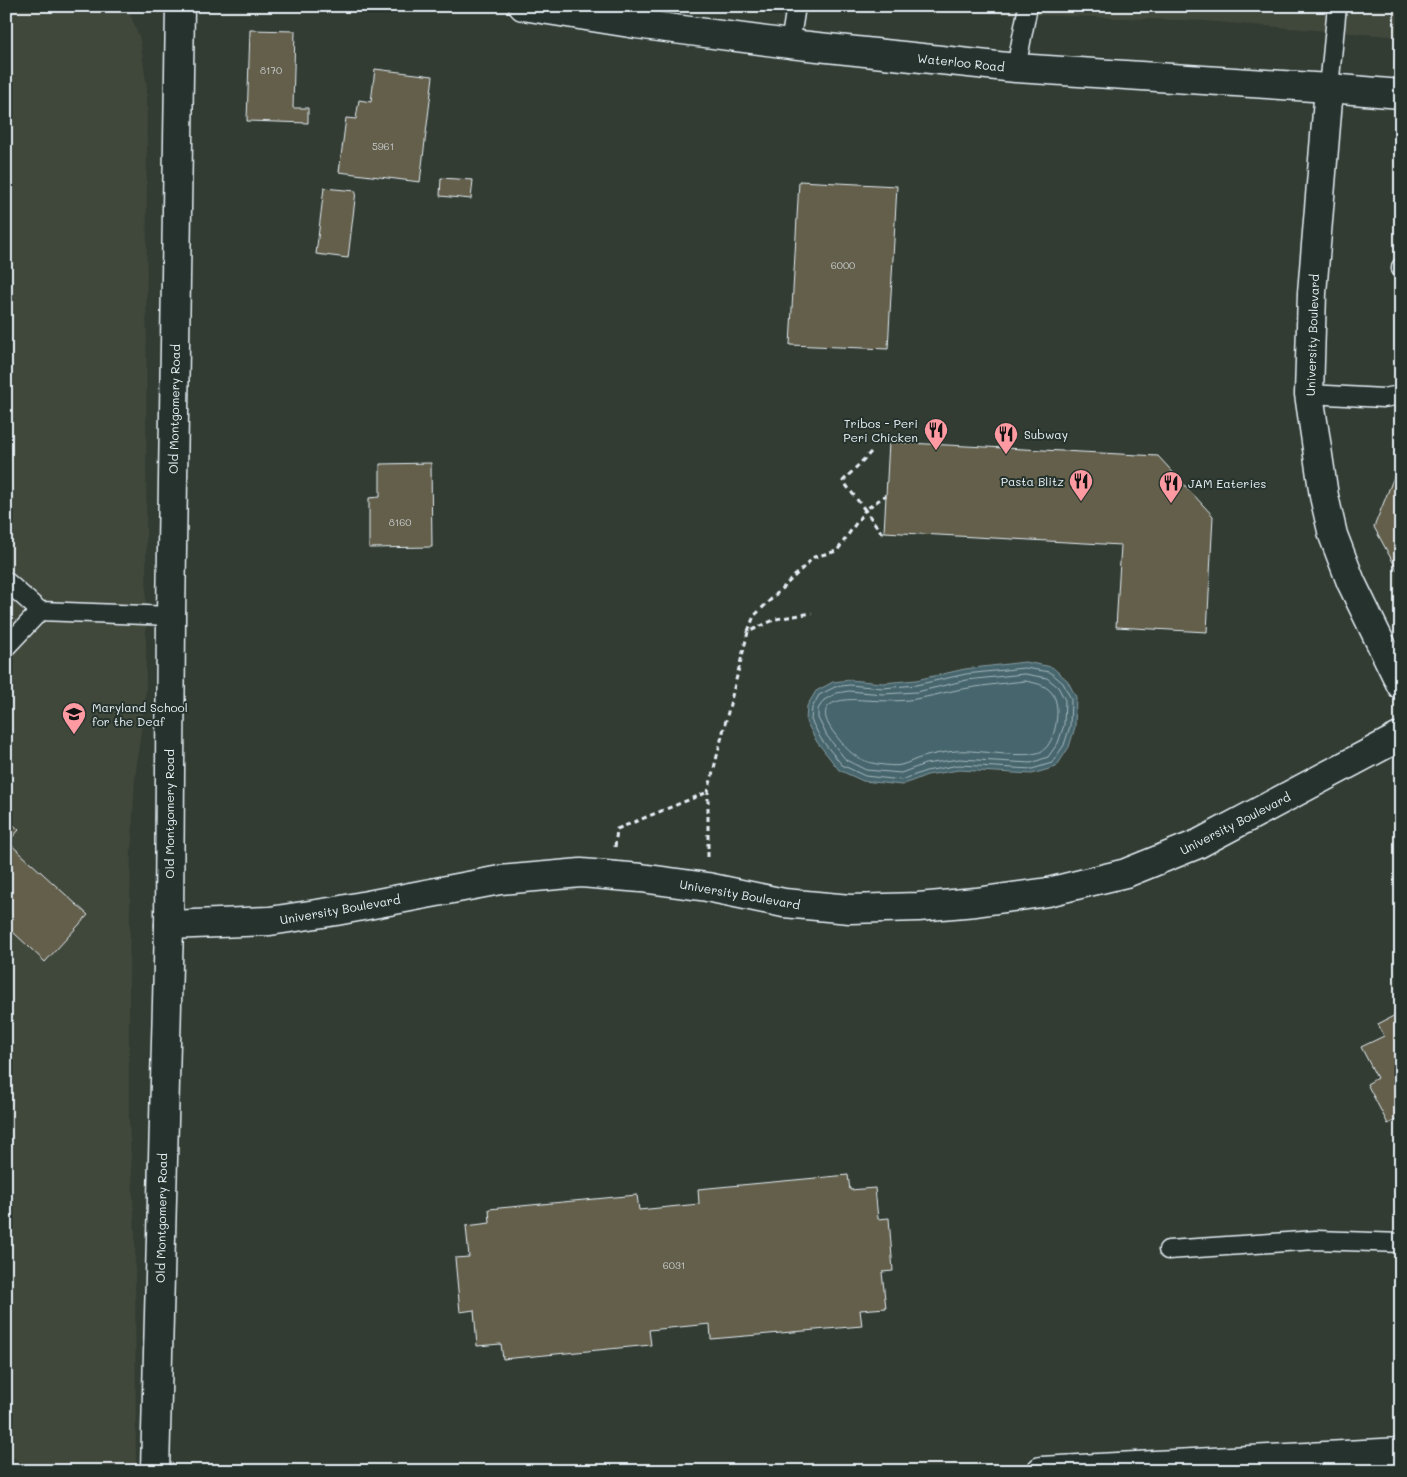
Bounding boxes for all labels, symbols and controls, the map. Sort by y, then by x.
street label: Waterloo Road [917,49,1006,75]
house number: 8170 [260,63,282,77]
house number: 5961 [372,139,394,153]
house number: 6000 [831,258,855,272]
street label: University Boulevard [1302,273,1322,396]
street label: Old Montgomery Road [165,344,183,474]
place label: Tribos - Peri Peri Chicken [843,415,918,445]
restaurant icon: Tribos - Peri Peri Chicken [923,417,949,451]
restaurant icon: Subway [993,421,1019,455]
place label: Subway [1024,426,1068,442]
restaurant icon: Pasta Blitz [1068,468,1094,502]
restaurant icon: JAM Eateries [1158,470,1184,504]
place label: Pasta Blitz [1001,473,1064,489]
place label: JAM Eateries [1188,475,1266,491]
house number: 8160 [389,515,411,529]
place label: Maryland School for the Deaf [92,699,188,729]
school or university icon: Maryland School for the Deaf [61,701,87,735]
street label: Old Montgomery Road [161,749,177,879]
street label: University Boulevard [1177,788,1293,858]
street label: University Boulevard [679,876,802,913]
street label: University Boulevard [279,890,402,927]
street label: Old Montgomery Road [152,1153,170,1283]
house number: 6031 [663,1258,685,1272]

